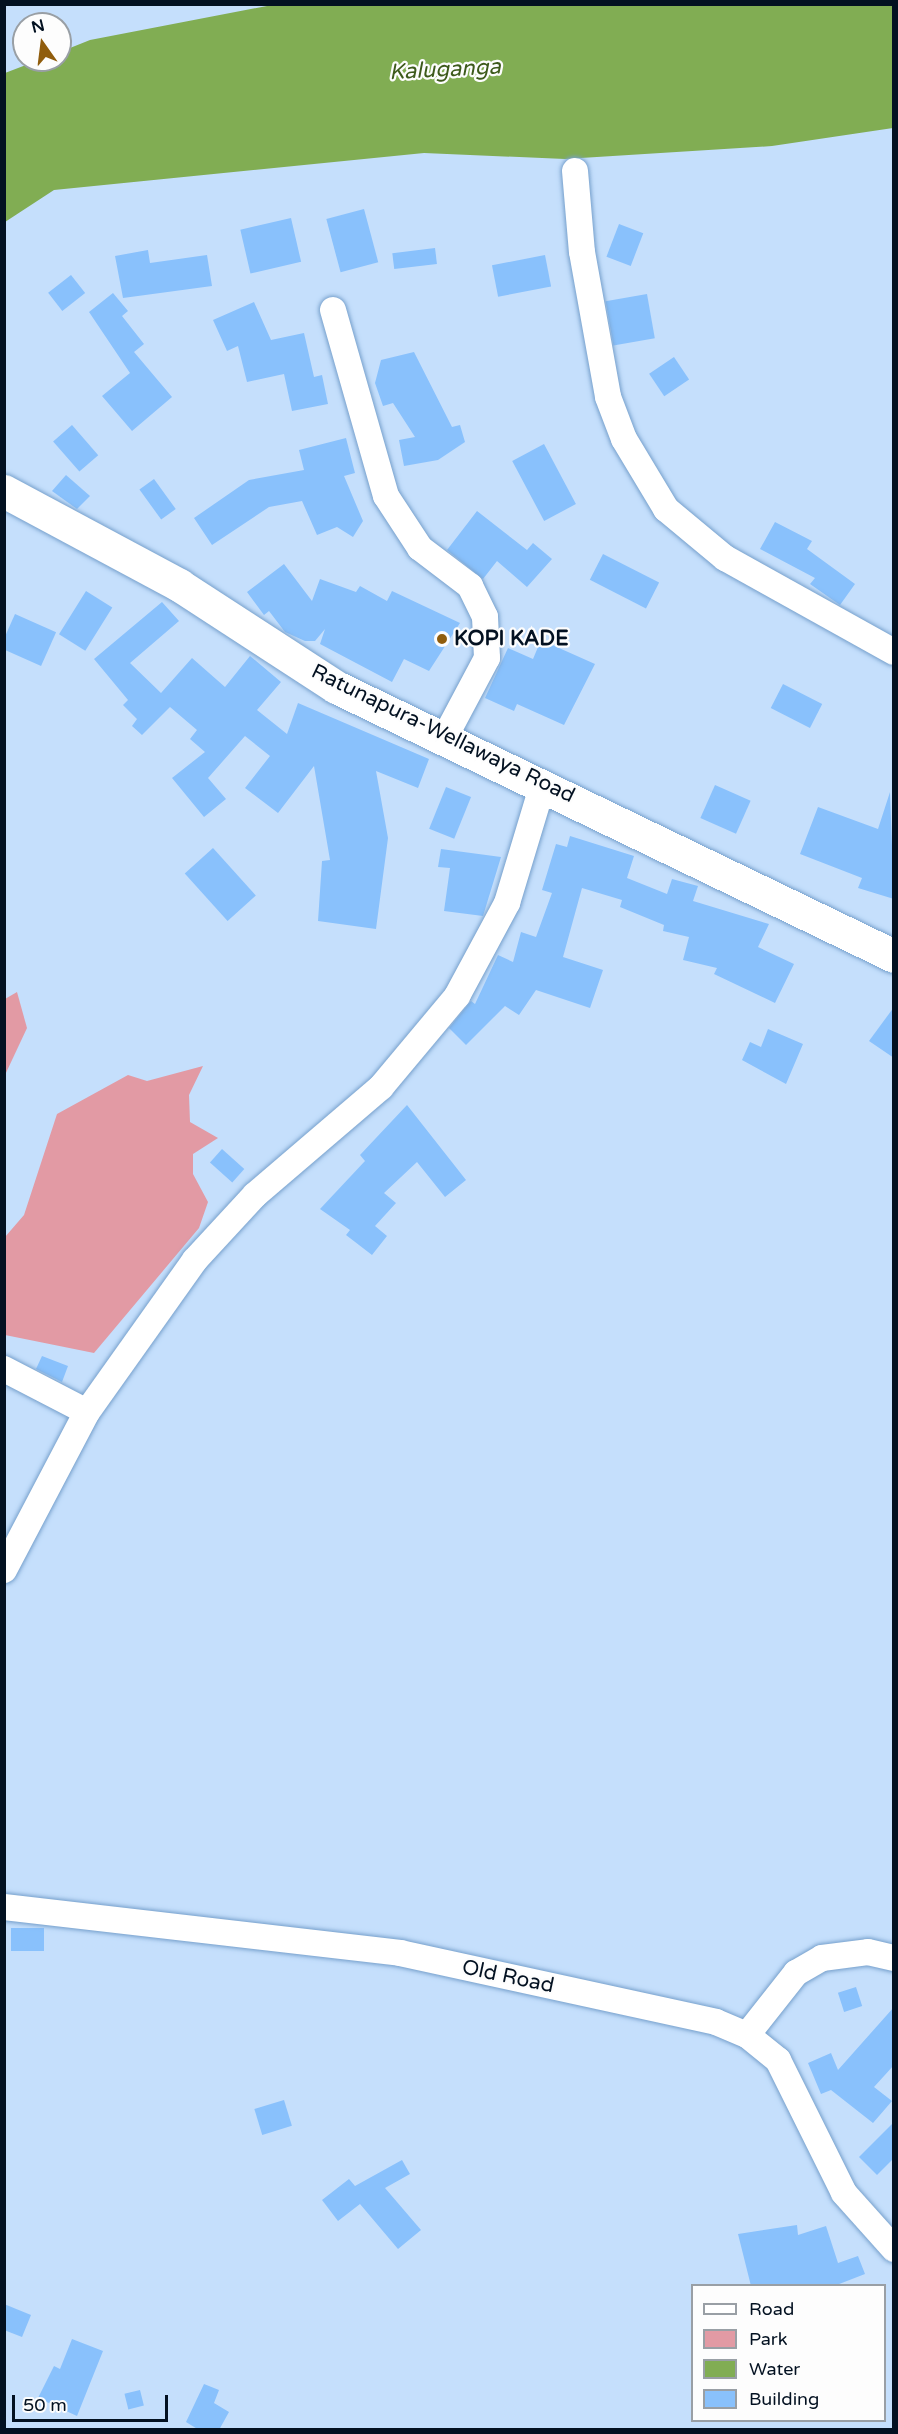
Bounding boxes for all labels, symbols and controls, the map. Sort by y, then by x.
north arrow [12,12,72,72]
text: N [29,15,47,38]
water label: Kaluganga [388,54,502,86]
place label: KOPI KADE [454,626,569,652]
marker: KOPI KADE [435,632,449,646]
street label: Ratunapura-Wellawaya Road [307,659,579,809]
street label: Old Road [460,1955,556,1999]
legend [691,2284,886,2422]
text: Road [749,2298,794,2320]
text: Park [749,2328,787,2350]
text: Water [749,2358,800,2380]
scale bar [15,2383,171,2421]
text: Building [749,2388,819,2410]
text: 50 m [23,2394,67,2416]

